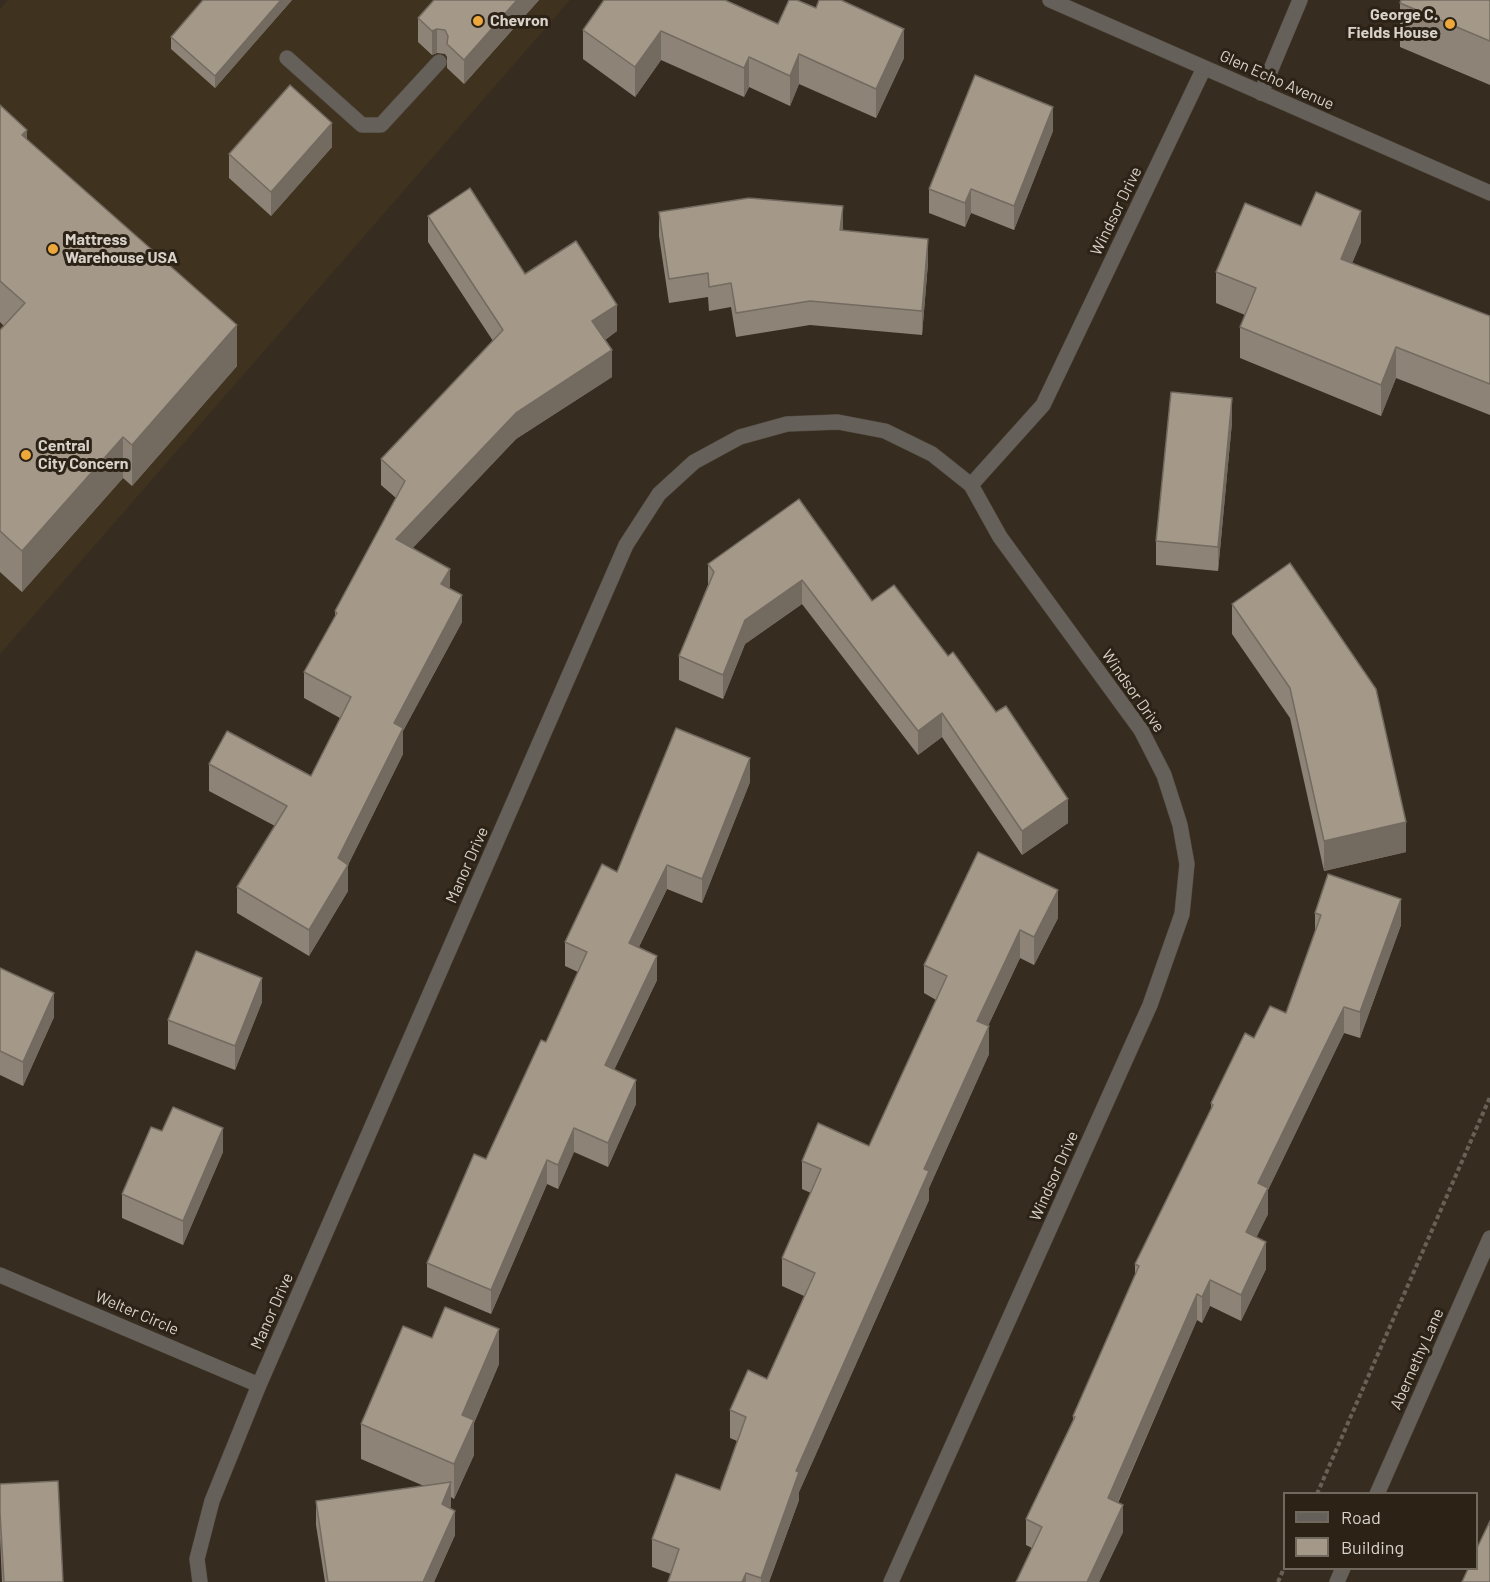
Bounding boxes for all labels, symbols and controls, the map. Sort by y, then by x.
place label: George C. Fields House [1348,5,1438,43]
place label: Chevron [490,11,549,31]
marker: Chevron [471,14,485,28]
marker: George C. Fields House [1443,17,1457,31]
street label: Glen Echo Avenue [1217,46,1337,114]
street label: Windsor Drive [1086,163,1146,259]
place label: Mattress Warehouse USA [65,230,178,268]
marker: Mattress Warehouse USA [46,242,60,256]
place label: Central City Concern [38,436,129,474]
marker: Central City Concern [19,448,33,462]
street label: Windsor Drive [1097,646,1169,736]
street label: Manor Drive [442,824,492,906]
street label: Windsor Drive [1026,1128,1082,1224]
street label: Manor Drive [247,1270,297,1352]
street label: Welter Circle [92,1287,182,1339]
street label: Abernethy Lane [1386,1305,1448,1413]
legend [1283,1492,1478,1570]
text: Road [1341,1506,1381,1528]
text: Building [1341,1536,1404,1558]

